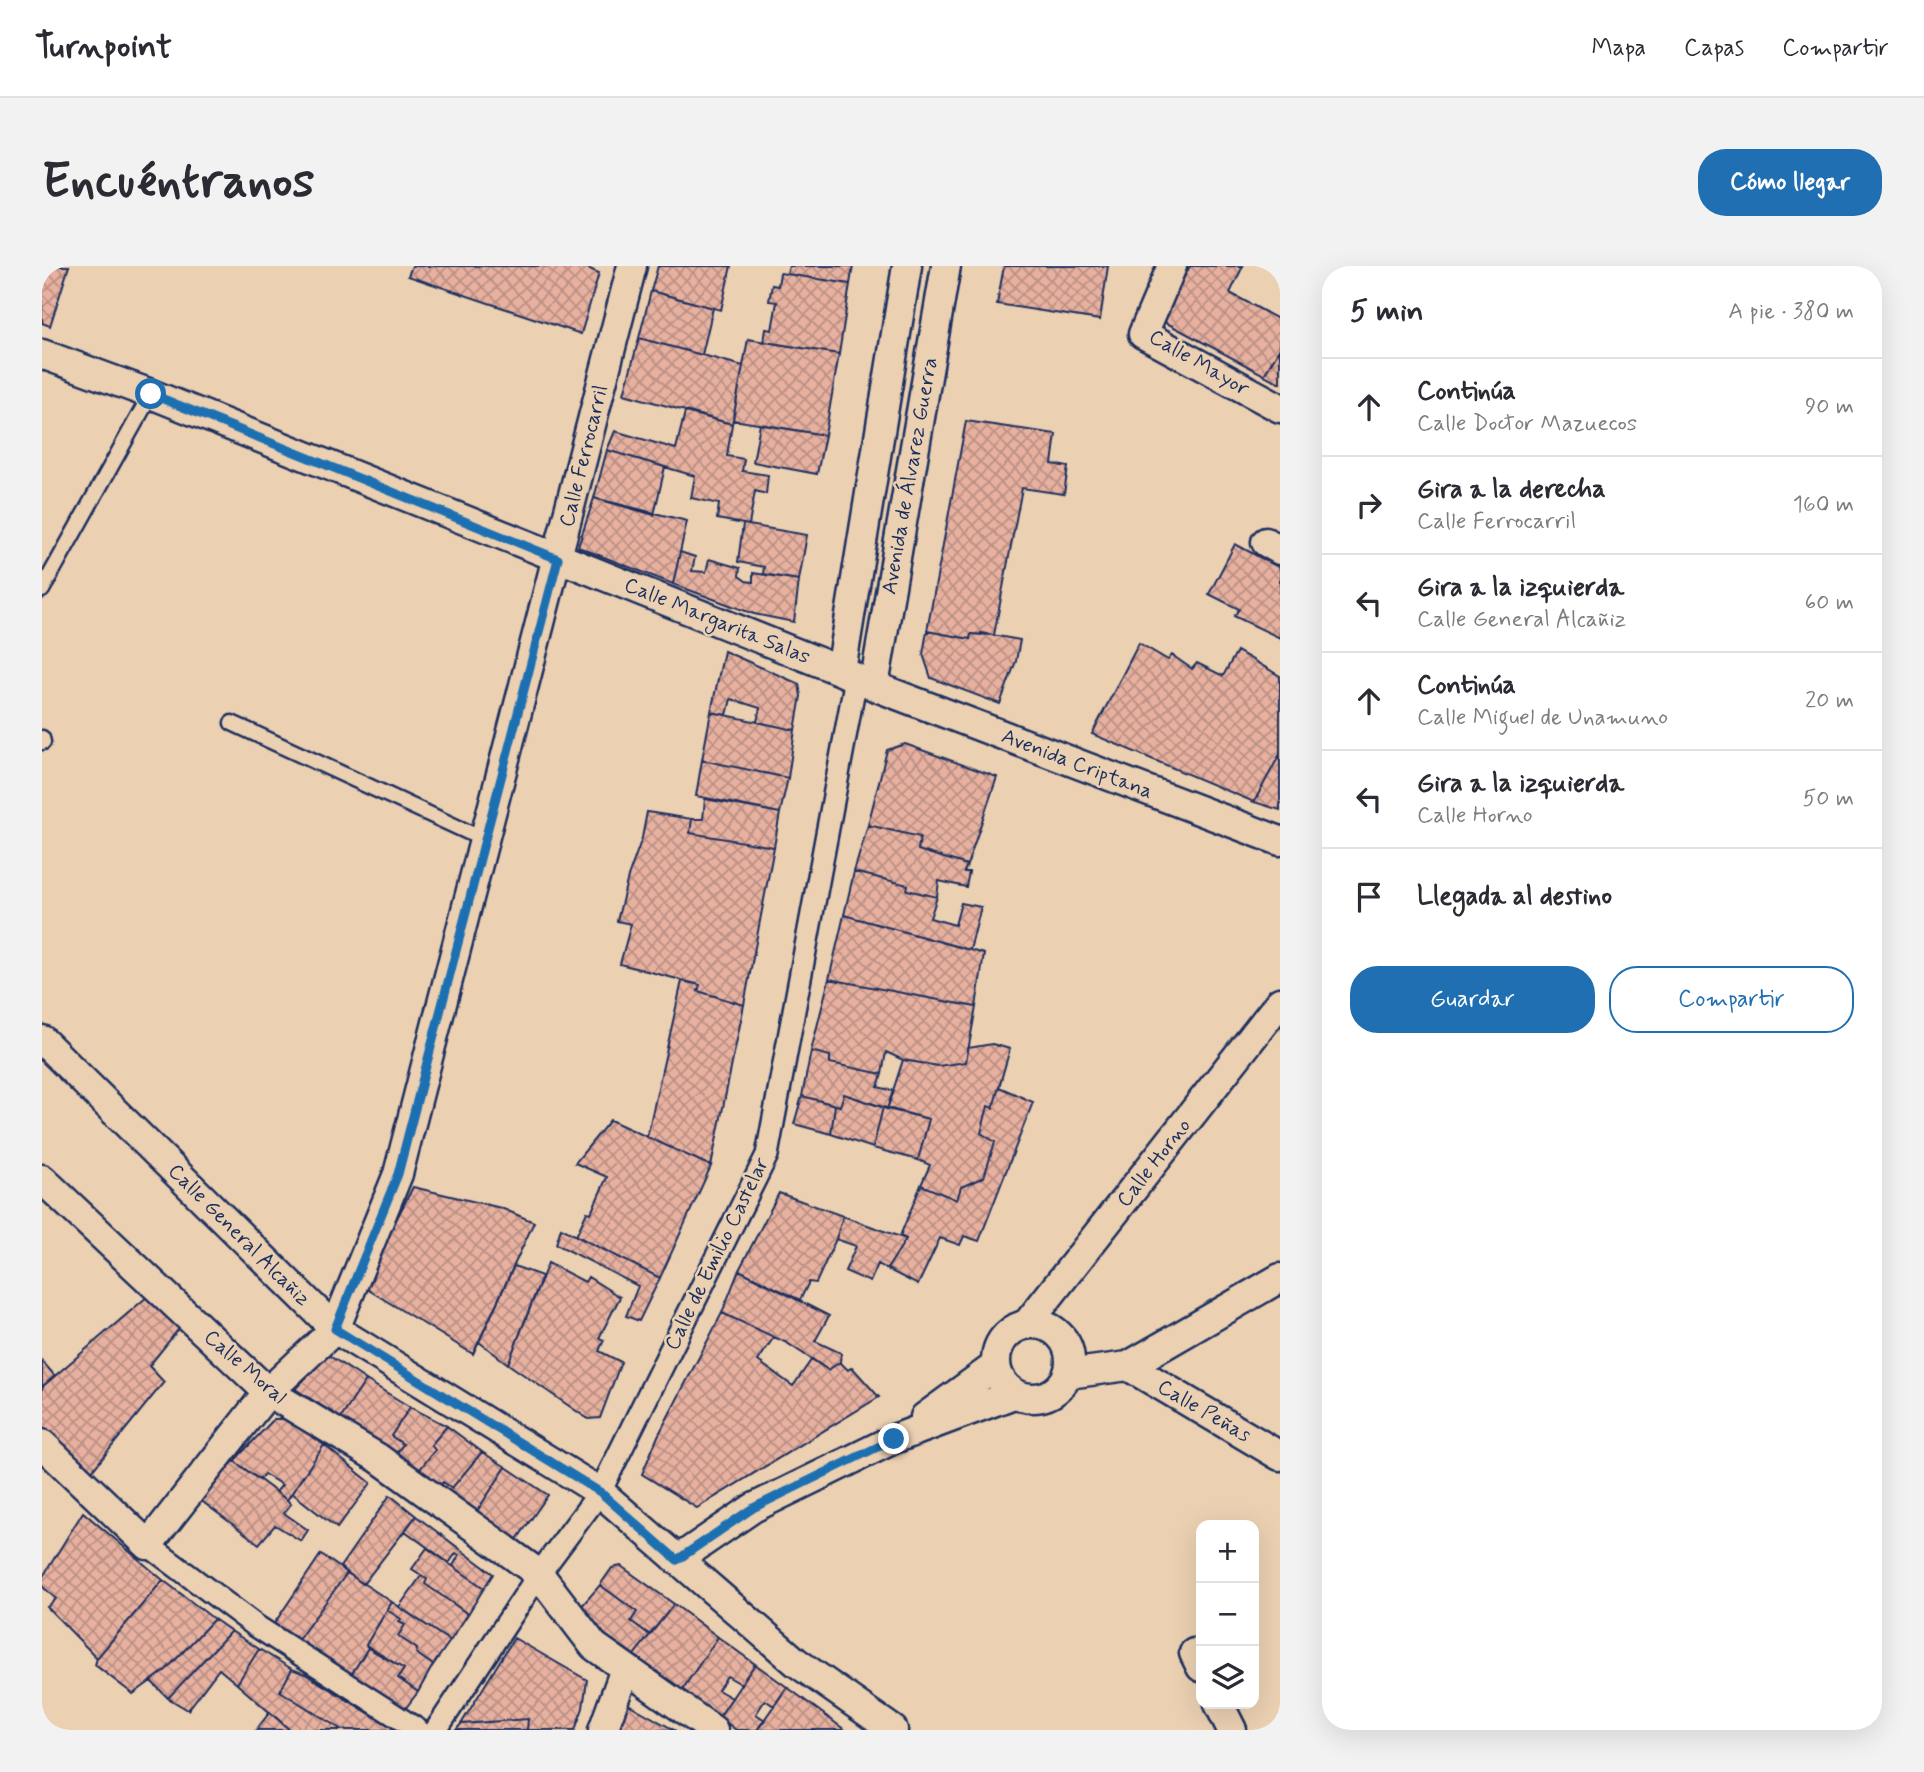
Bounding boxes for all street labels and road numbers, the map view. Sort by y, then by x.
street label: Calle Mayor [1144,323,1254,403]
street label: Avenida de Álvarez Guerra [875,355,945,597]
street label: Calle Ferrocarril [553,382,615,530]
street label: Calle Margarita Salas [620,571,814,672]
street label: Avenida Criptana [997,722,1157,806]
street label: Calle Horno [1110,1113,1198,1213]
street label: Calle de Emilio Castelar [658,1153,776,1355]
street label: Calle General Alcañiz [162,1158,316,1312]
street label: Calle Moral [198,1323,292,1411]
street label: Calle Peñas [1152,1373,1256,1449]

